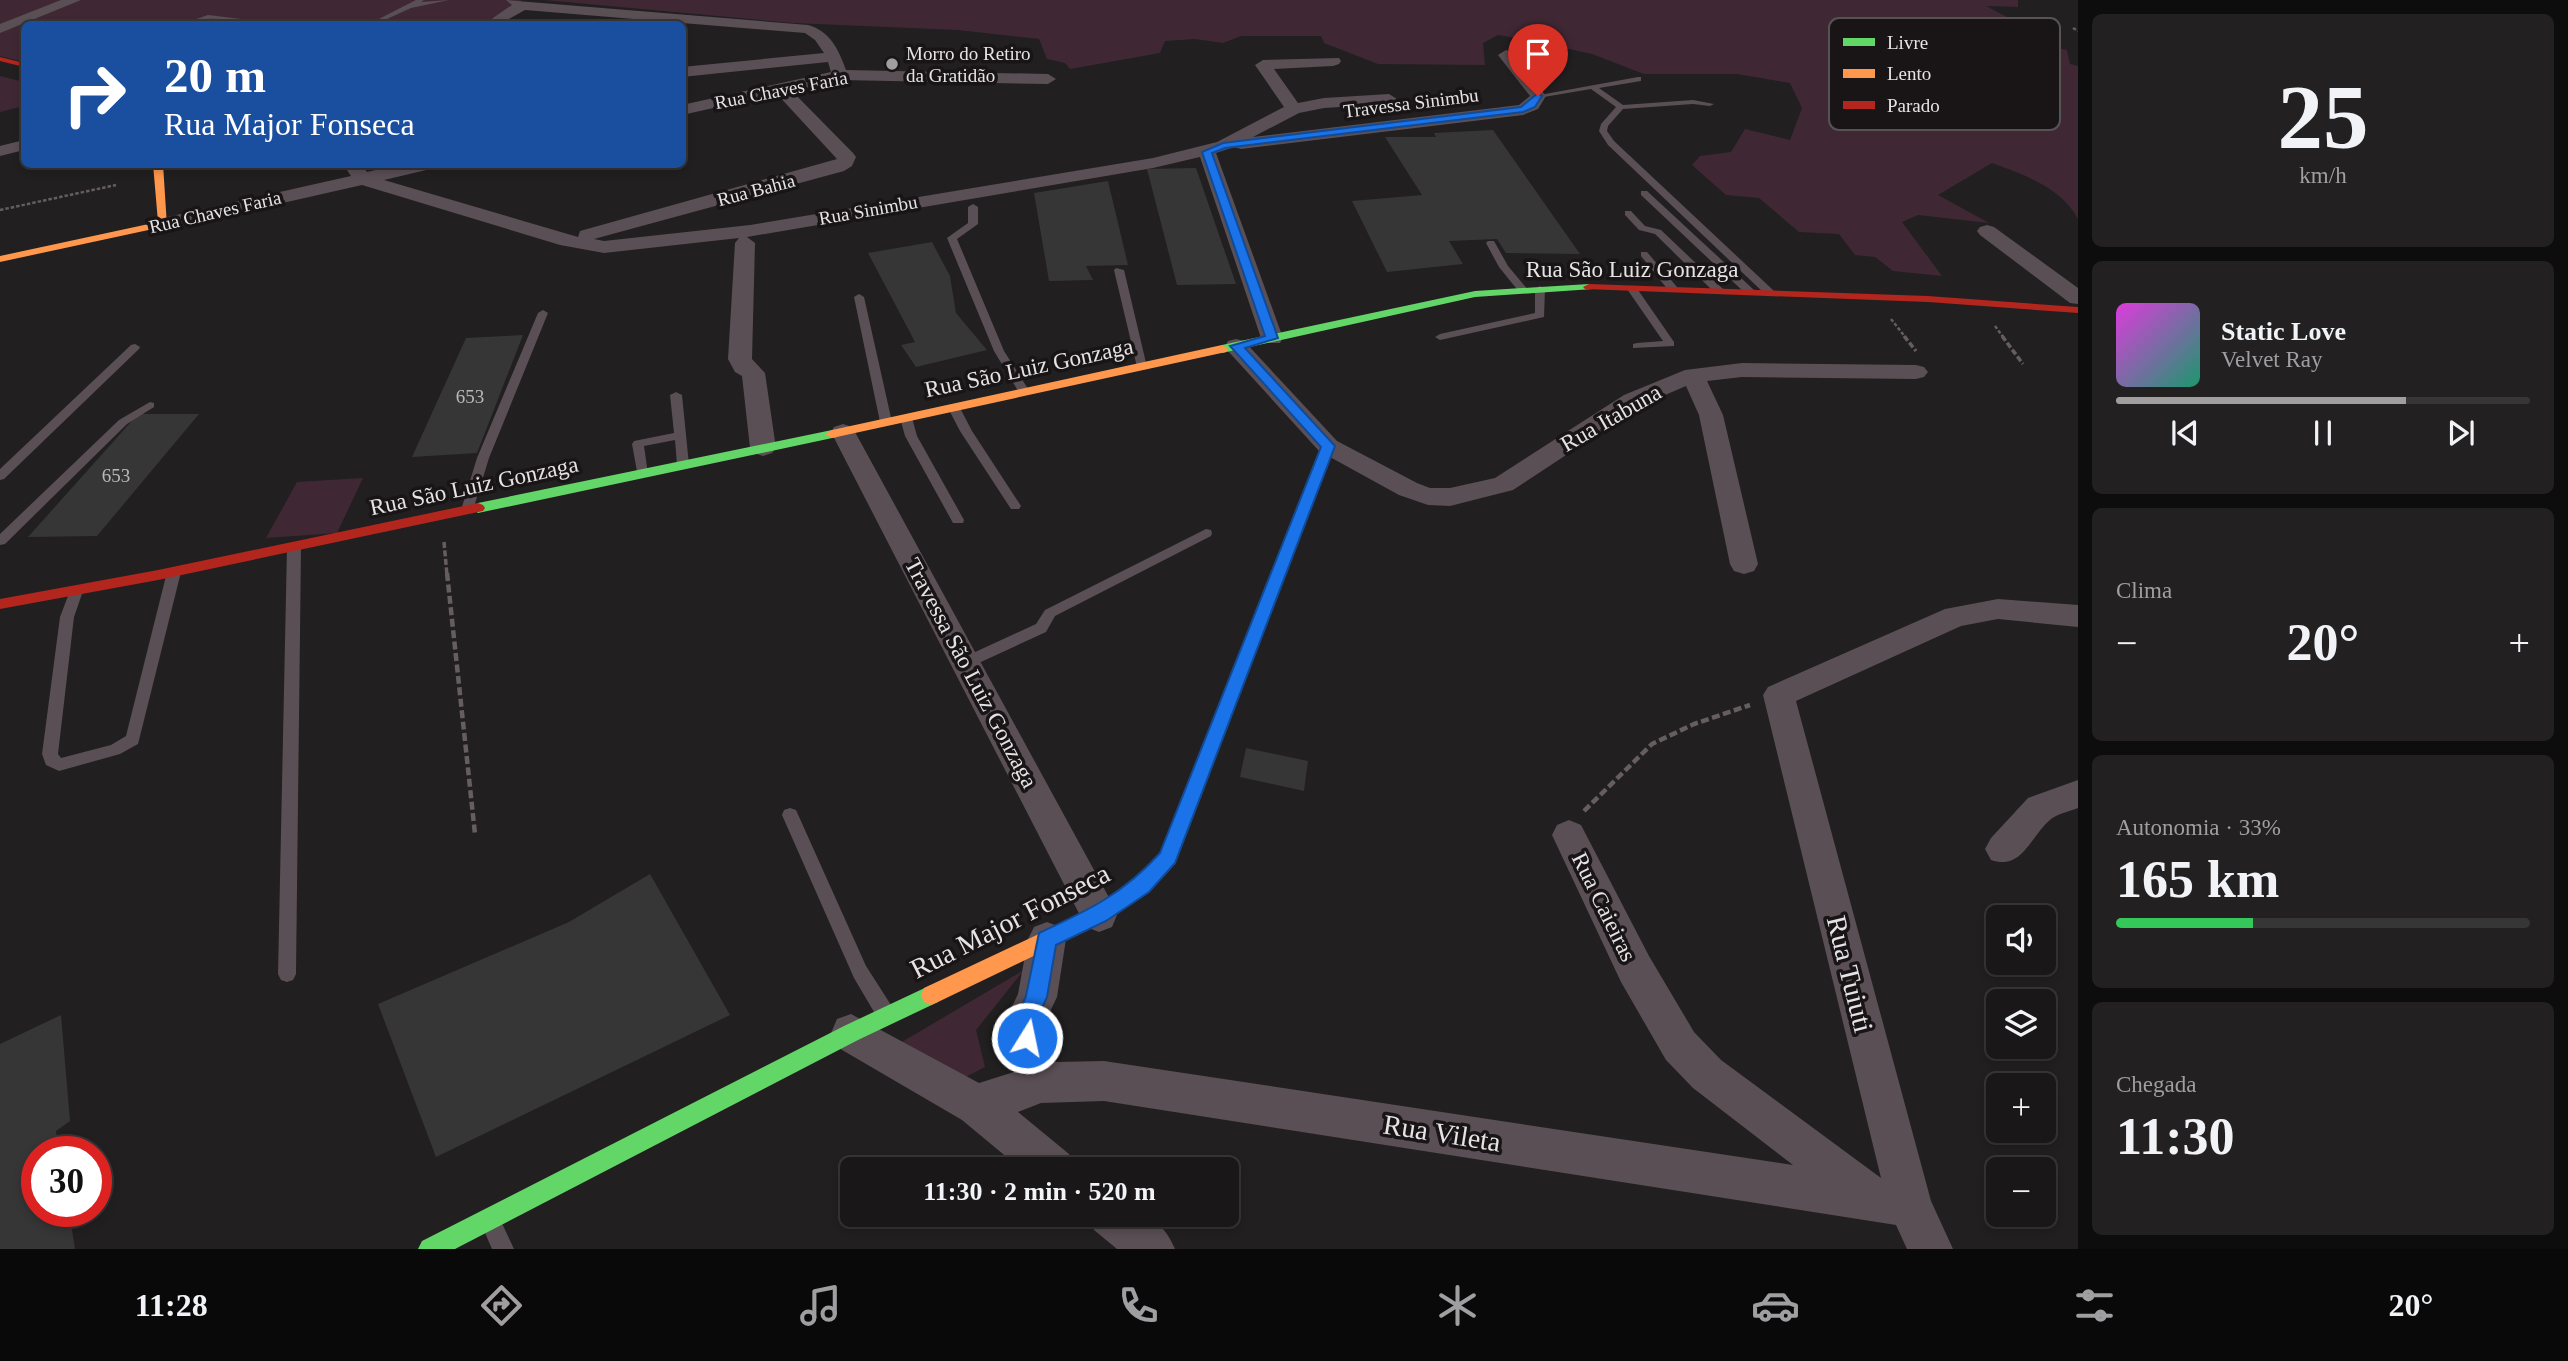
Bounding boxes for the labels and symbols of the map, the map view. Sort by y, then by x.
legend [1829,18,2060,130]
pin [1508,24,1568,96]
text: Livre [1887,32,1928,53]
place label: Morro do Retiro da Gratidão [906,43,1031,86]
marker: Morro do Retiro da Gratidão [884,56,900,72]
text: Lento [1887,63,1931,84]
street label: Rua Chaves Faria [713,67,850,113]
street label: Travessa Sinimbu [1342,84,1480,122]
text: Parado [1887,95,1940,116]
street label: Rua Bahia [715,169,798,210]
street label: Rua Chaves Faria [147,186,284,237]
street label: Rua Sinimbu [817,191,919,229]
street label: Rua São Luiz Gonzaga [1526,257,1738,282]
street label: Rua São Luiz Gonzaga [922,334,1136,402]
street label: Rua Itabuna [1556,379,1666,457]
house number: 653 [456,386,484,407]
street label: Rua São Luiz Gonzaga [367,452,581,520]
house number: 653 [102,465,130,486]
street label: Travessa São Luiz Gonzaga [900,554,1042,792]
street label: Rua Caieiras [1567,848,1641,966]
street label: Rua Major Fonseca [905,857,1115,985]
street label: Rua Tuiuti [1821,912,1879,1036]
position arrow [990,1001,1064,1075]
street label: Rua Vileta [1381,1108,1503,1158]
speed limit sign: 30 [21,1136,112,1227]

